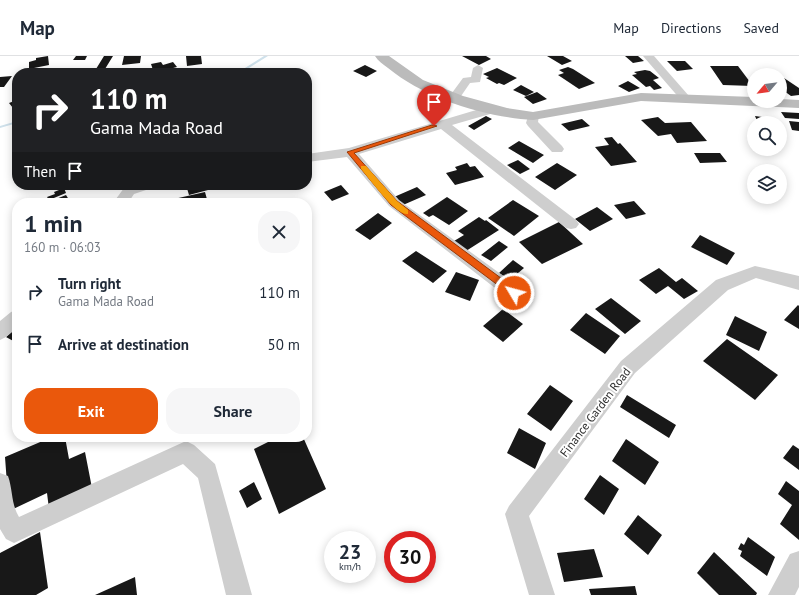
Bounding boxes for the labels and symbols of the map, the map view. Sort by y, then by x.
north arrow [747,68,787,108]
pin [417,85,451,126]
position arrow [493,272,535,314]
street label: Finance Garden Road [556,364,634,460]
speed limit sign: 30 [384,531,436,583]

